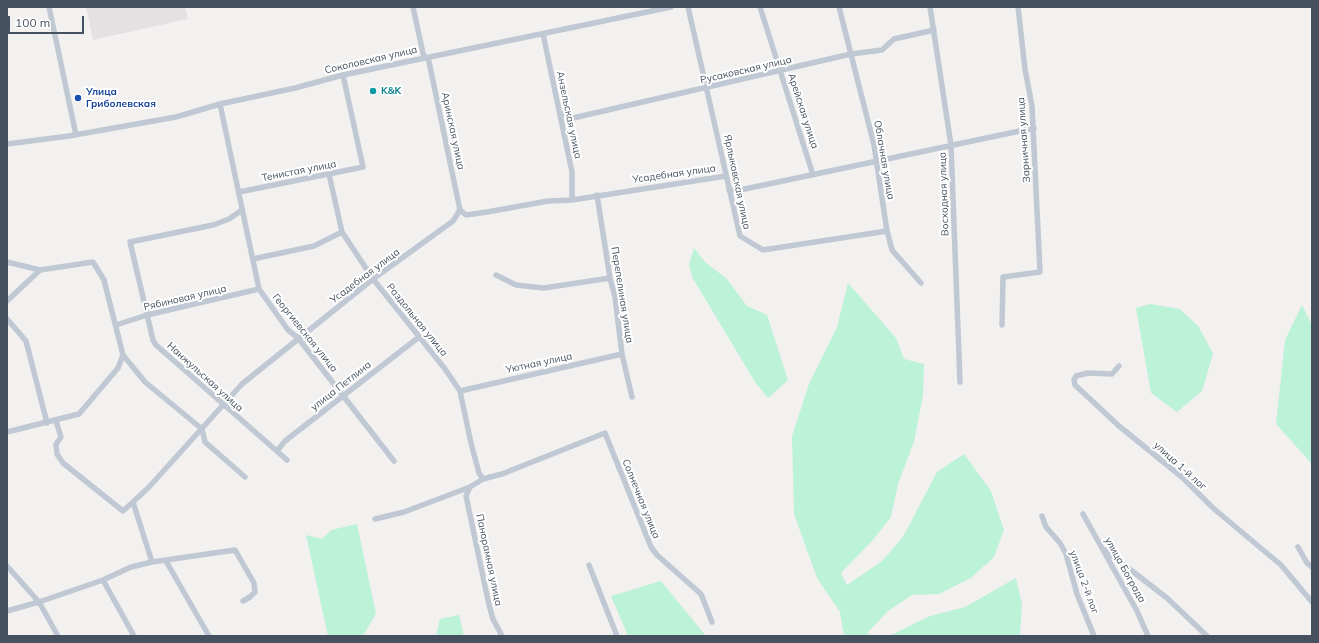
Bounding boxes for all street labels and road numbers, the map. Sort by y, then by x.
street label: Соколовская улица [324,44,418,76]
street label: Русаковская улица [699,54,793,86]
street label: Анзельская улица [554,70,584,160]
street label: Арейская улица [785,72,821,150]
street label: Аринская улица [439,91,467,171]
street label: Зарничная улица [1015,97,1033,183]
street label: Облачная улица [871,119,897,201]
street label: Ярлыковская улица [721,133,753,231]
street label: Восходная улица [937,152,951,236]
street label: Тенистая улица [261,158,337,184]
street label: Усадебная улица [632,162,716,186]
street label: Усадебная улица [328,246,402,306]
street label: Перепелиная улица [608,246,636,344]
street label: Раздольная улица [384,281,450,359]
street label: Рябиновая улица [142,283,228,313]
street label: Георгиевская улица [270,291,340,375]
street label: Нанжульская улица [165,340,245,414]
street label: Уютная улица [505,350,573,376]
street label: улица Петлина [308,359,374,413]
street label: улица 1-й лог [1151,439,1209,493]
street label: Солнечная улица [620,457,662,541]
street label: Панорамная улица [473,513,505,607]
street label: улица Бограда [1102,535,1148,605]
street label: улица 2-й лог [1067,549,1101,615]

